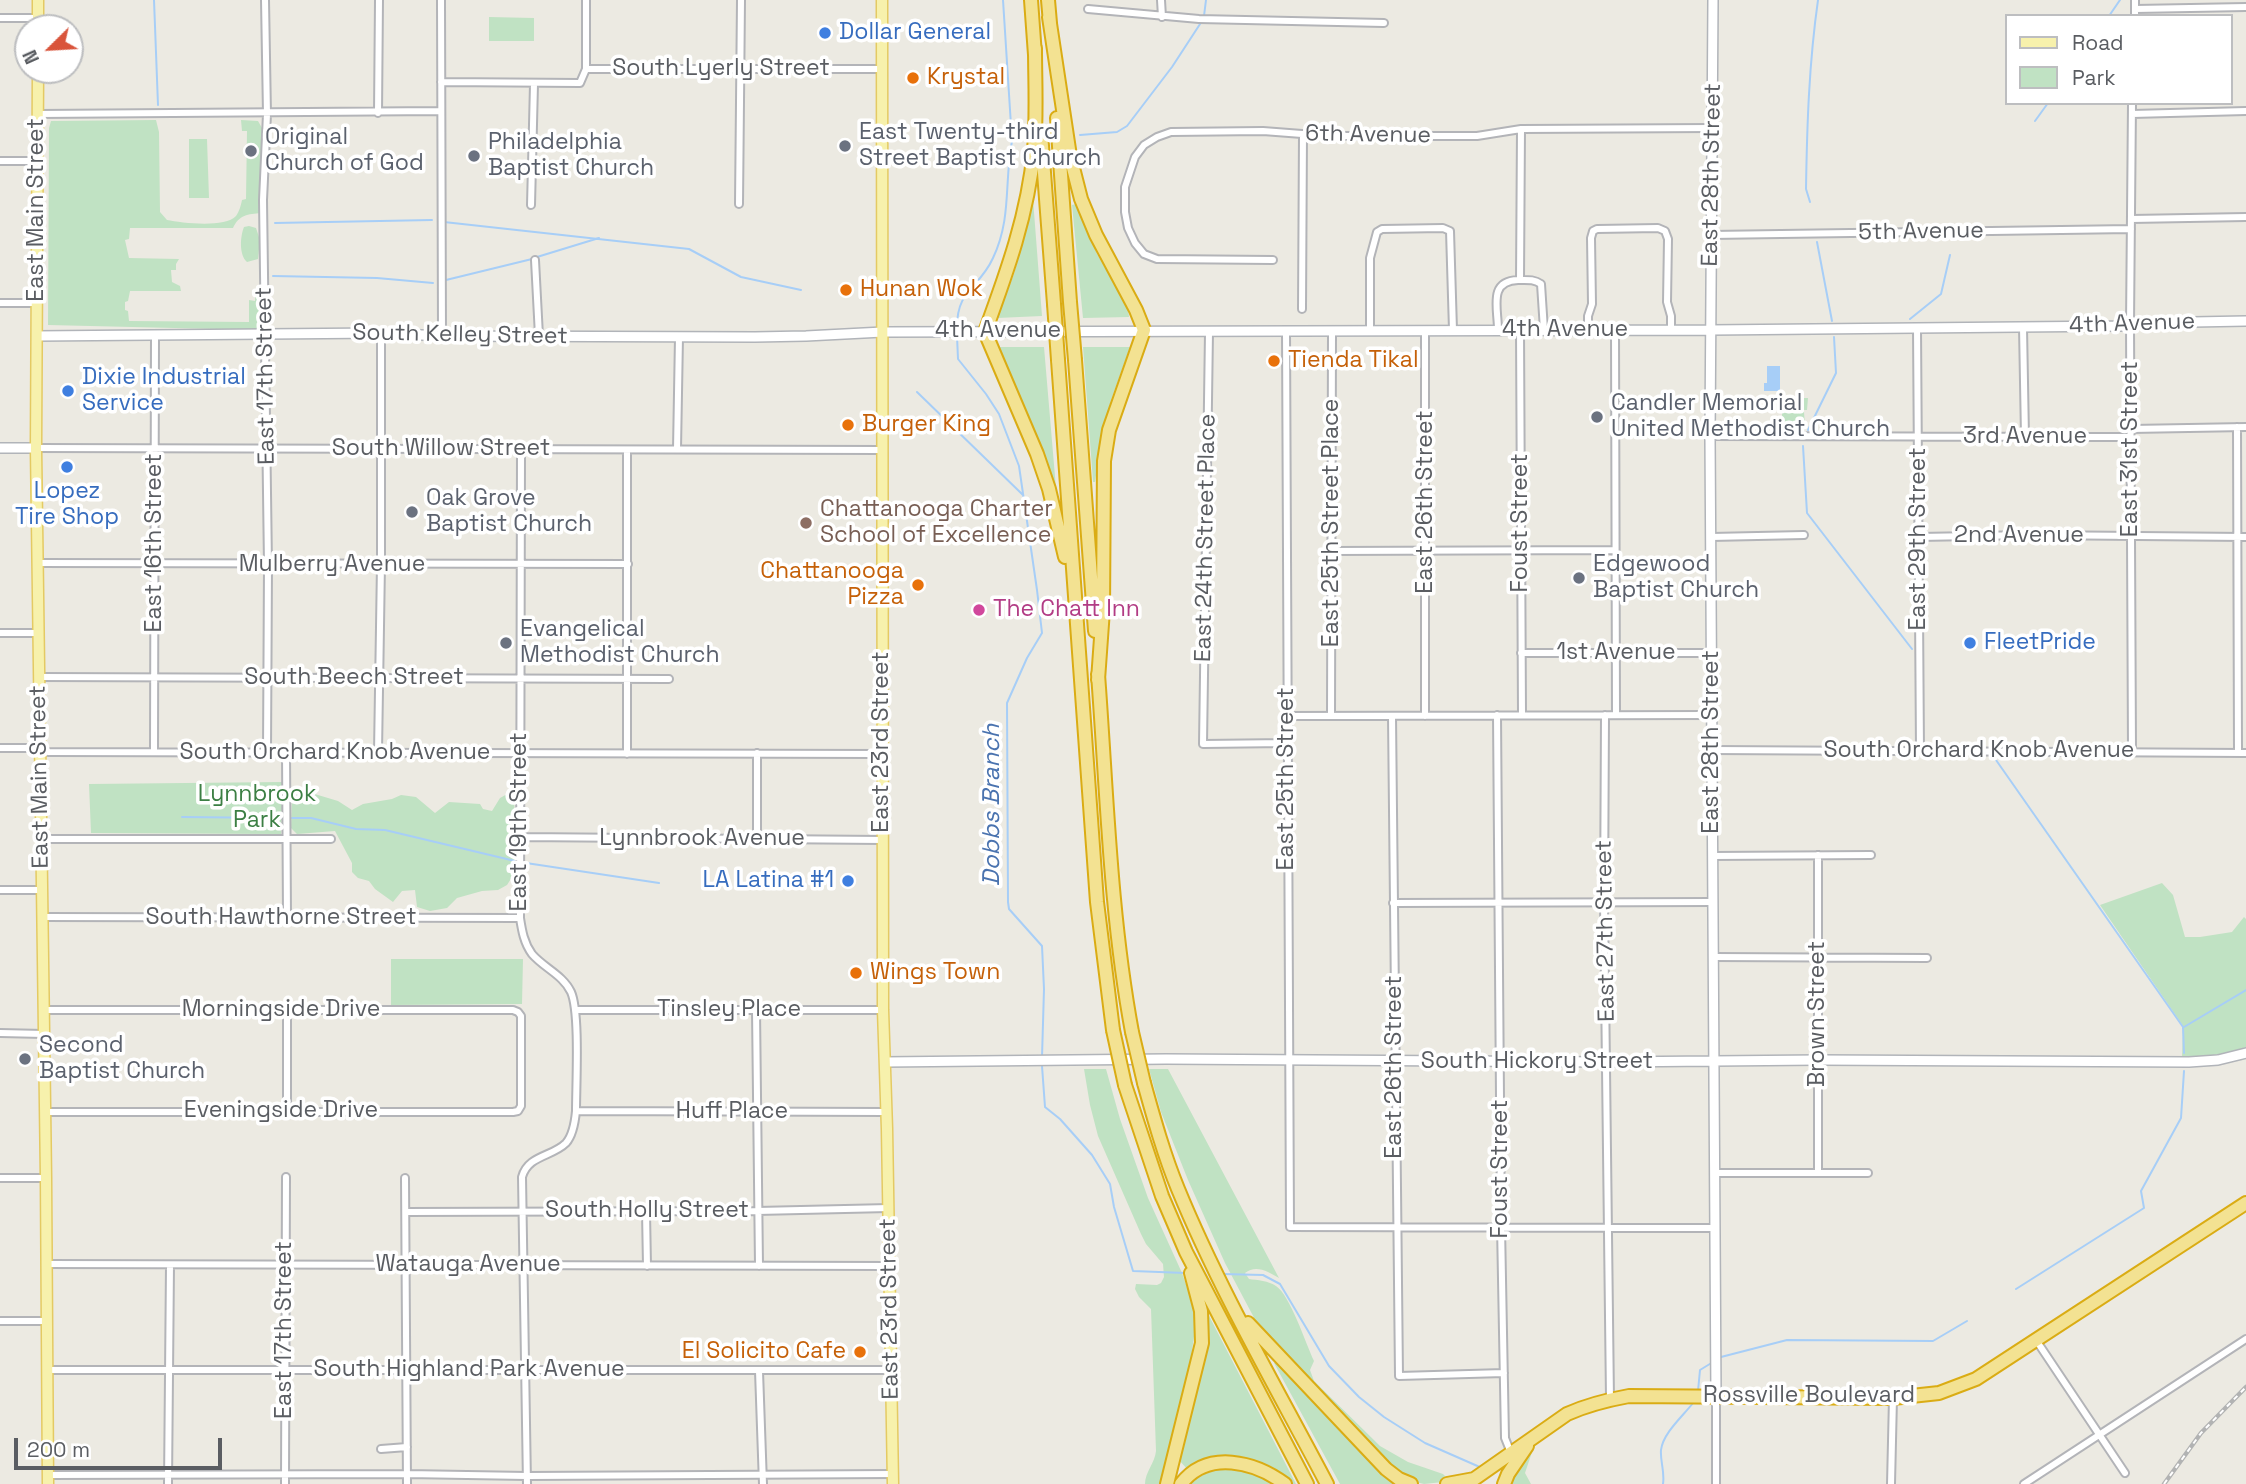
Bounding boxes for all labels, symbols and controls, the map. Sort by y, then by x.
north arrow [14,14,84,84]
legend [2004,14,2232,105]
place label: Dollar General [839,19,991,47]
marker: Dollar General [817,25,833,41]
text: Road [2072,29,2124,56]
text: N [17,46,45,68]
street label: South Lyerly Street [612,55,830,83]
place label: Krystal [927,64,1005,92]
text: Park [2072,64,2116,91]
marker: Krystal [905,70,921,86]
street label: East 28th Street [1697,83,1727,267]
street label: East Main Street [23,118,51,302]
place label: East Twenty-third Street Baptist Church [859,119,1101,173]
street label: 6th Avenue [1305,120,1431,150]
place label: Original Church of God [265,124,424,178]
place label: Philadelphia Baptist Church [488,129,654,183]
marker: East Twenty-third Street Baptist Church [837,138,853,154]
marker: Original Church of God [243,143,259,159]
marker: Philadelphia Baptist Church [466,148,482,164]
street label: 5th Avenue [1858,217,1984,247]
place label: Hunan Wok [860,276,983,304]
marker: Hunan Wok [838,282,854,298]
street label: East 17th Street [251,287,281,465]
street label: 4th Avenue [2068,308,2196,340]
street label: 4th Avenue [1502,316,1628,344]
street label: 4th Avenue [935,317,1061,345]
street label: South Kelley Street [352,319,568,351]
place label: Tienda Tikal [1288,347,1419,375]
marker: Tienda Tikal [1266,353,1282,369]
street label: East 31st Street [2117,361,2145,537]
place label: Dixie Industrial Service [82,364,246,418]
marker: Dixie Industrial Service [60,383,76,399]
place label: Candler Memorial United Methodist Church [1611,390,1890,444]
street label: East 25th Street Place [1318,399,1346,647]
marker: Candler Memorial United Methodist Church [1589,409,1605,425]
street label: East 26th Street [1412,410,1440,594]
place label: Burger King [862,411,991,439]
street label: East 24th Street Place [1190,414,1222,662]
marker: Burger King [840,417,856,433]
street label: 3rd Avenue [1963,423,2087,451]
street label: South Willow Street [332,435,550,463]
street label: East 29th Street [1905,447,1933,631]
street label: East 16th Street [141,453,169,633]
street label: Foust Street [1507,453,1535,593]
marker: Lopez Tire Shop [59,459,75,475]
place label: Lopez Tire Shop [15,478,119,532]
place label: Oak Grove Baptist Church [426,485,592,539]
place label: Chattanooga Charter School of Excellence [820,496,1053,550]
marker: Oak Grove Baptist Church [404,504,420,520]
marker: Chattanooga Charter School of Excellence [798,515,814,531]
street label: 2nd Avenue [1954,522,2084,550]
street label: Mulberry Avenue [239,551,425,579]
place label: Edgewood Baptist Church [1593,551,1759,605]
place label: Chattanooga Pizza [760,558,904,612]
marker: Edgewood Baptist Church [1571,570,1587,586]
marker: Chattanooga Pizza [910,577,926,593]
place label: The Chatt Inn [993,596,1140,624]
marker: The Chatt Inn [971,602,987,618]
place label: Evangelical Methodist Church [520,616,720,670]
place label: FleetPride [1984,629,2096,657]
marker: Evangelical Methodist Church [498,635,514,651]
marker: FleetPride [1962,635,1978,651]
street label: 1st Avenue [1556,639,1676,667]
street label: East 28th Street [1698,650,1726,834]
street label: East 23rd Street [868,651,896,833]
street label: South Beech Street [244,664,464,692]
street label: East Main Street [25,685,55,869]
street label: East 25th Street [1273,688,1301,870]
water label: Dobbs Branch [978,724,1006,886]
street label: East 19th Street [506,732,534,912]
street label: South Orchard Knob Avenue [1824,737,2134,765]
street label: South Orchard Knob Avenue [180,739,490,767]
park label: Lynnbrook Park [198,781,316,835]
street label: Lynnbrook Avenue [599,825,805,853]
street label: East 27th Street [1591,840,1621,1022]
place label: LA Latina #1 [702,867,834,895]
marker: LA Latina #1 [840,873,856,889]
street label: South Hawthorne Street [146,904,416,932]
street label: Brown Street [1804,941,1832,1087]
place label: Wings Town [870,959,1000,987]
marker: Wings Town [848,965,864,981]
street label: East 26th Street [1381,975,1409,1159]
street label: Morningside Drive [182,996,380,1024]
street label: Tinsley Place [657,996,801,1024]
place label: Second Baptist Church [39,1032,205,1086]
street label: South Hickory Street [1421,1048,1653,1076]
marker: Second Baptist Church [17,1051,33,1067]
street label: Eveningside Drive [184,1097,378,1125]
street label: Huff Place [676,1098,788,1126]
street label: Foust Street [1487,1099,1515,1239]
street label: South Holly Street [545,1197,749,1225]
street label: East 23rd Street [875,1218,905,1400]
street label: East 17th Street [271,1241,299,1419]
street label: Watauga Avenue [375,1251,561,1279]
place label: El Solicito Cafe [682,1338,846,1366]
marker: El Solicito Cafe [852,1344,868,1360]
street label: South Highland Park Avenue [313,1356,625,1384]
street label: Rossville Boulevard [1703,1382,1915,1410]
scale bar [18,1424,226,1468]
text: 200 m [27,1436,90,1463]

